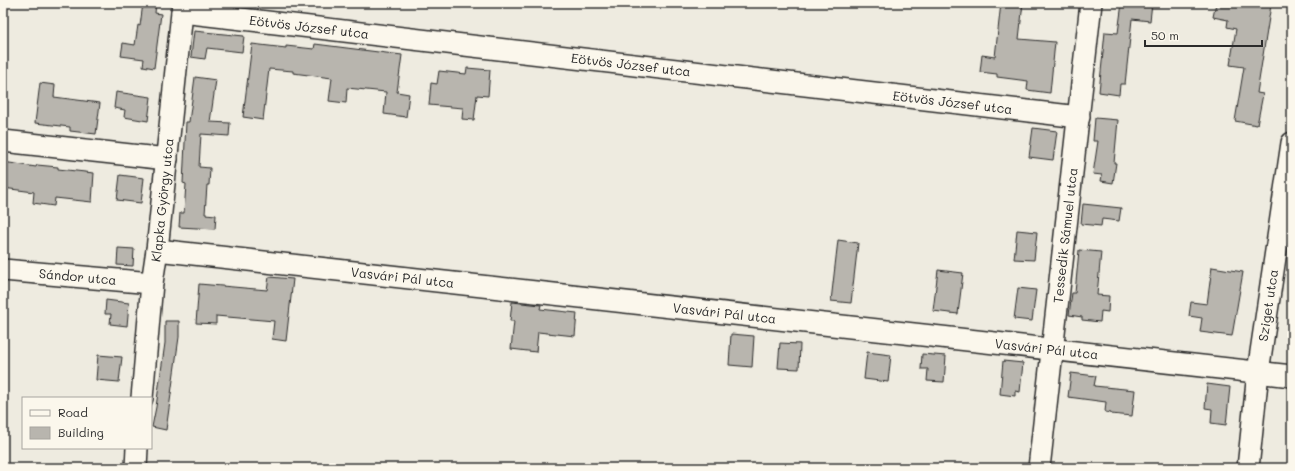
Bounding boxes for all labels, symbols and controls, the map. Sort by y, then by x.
street label: Eötvös József utca [248,11,370,42]
scale bar [1145,22,1262,48]
text: 50 m [1151,27,1179,43]
street label: Eötvös József utca [570,49,692,79]
street label: Eötvös József utca [892,86,1014,117]
street label: Klapka György utca [146,137,177,263]
street label: Tessedik Sámuel utca [1048,167,1081,304]
street label: Vasvári Pál utca [350,263,455,291]
street label: Sándor utca [38,264,117,288]
street label: Sziget utca [1254,268,1281,342]
street label: Vasvári Pál utca [672,298,777,327]
street label: Vasvári Pál utca [994,334,1099,362]
legend [22,397,152,449]
text: Road [58,404,88,420]
text: Building [58,424,104,440]

